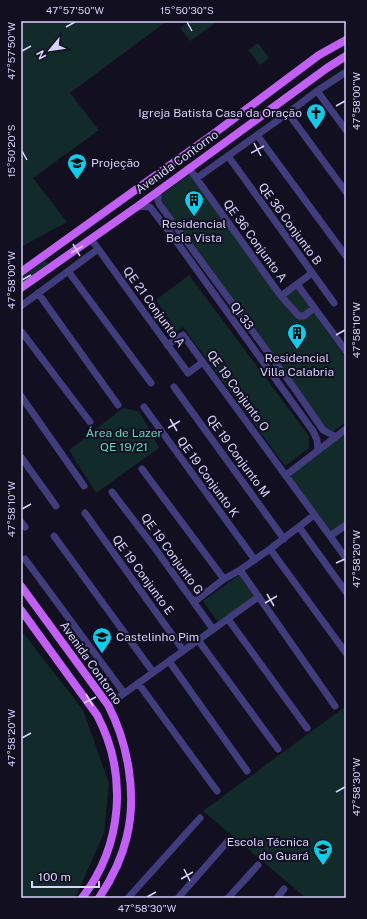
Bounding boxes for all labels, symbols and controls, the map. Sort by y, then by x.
text: 47°57'50"W [46,4,105,16]
text: 15°50'30"S [160,4,214,16]
text: 47°57'50"W [5,21,17,80]
north arrow [30,30,70,70]
text: N [34,48,49,62]
text: 47°58'00"W [350,71,362,130]
church icon: Igreja Batista Casa da Oração [305,102,327,130]
place label: Igreja Batista Casa da Oração [138,106,302,120]
text: 15°50'20"S [5,124,17,178]
street label: Avenida Contorno [133,127,221,197]
school or university icon: Projeção [66,152,88,180]
place label: Projeção [91,156,140,170]
street label: QE 36 Conjunto B [255,180,325,268]
building icon: Residencial Bela Vista [183,189,205,217]
street label: QE 36 Conjunto A [220,197,290,285]
place label: Residencial Bela Vista [162,217,226,245]
text: 47°58'00"W [5,250,17,309]
street label: QE 21 Conjunto A [120,264,188,350]
street label: QI 33 [227,300,257,332]
text: 47°58'10"W [350,301,362,358]
building icon: Residencial Villa Calabria [286,322,308,350]
street label: QE 19 Conjunto O [204,348,272,434]
place label: Residencial Villa Calabria [260,351,334,379]
street label: QE 19 Conjunto M [203,412,273,500]
park label: Área de Lazer QE 19/21 [86,426,163,454]
street label: QE 19 Conjunto K [174,434,242,520]
text: 47°58'10"W [5,480,17,537]
street label: QE 19 Conjunto G [138,511,206,597]
text: 47°58'20"W [350,529,362,588]
street label: QE 19 Conjunto E [109,532,177,618]
street label: Avenida Contorno [57,619,125,708]
school or university icon: Castelinho Pim [91,626,113,654]
place label: Castelinho Pim [116,630,199,644]
text: 47°58'20"W [5,708,17,767]
text: 47°58'30"W [350,757,362,816]
place label: Escola Técnica do Guará [227,835,309,863]
school or university icon: Escola Técnica do Guará [312,838,334,866]
scale bar [32,863,99,889]
text: 100 m [38,870,71,884]
text: 47°58'30"W [118,902,177,914]

